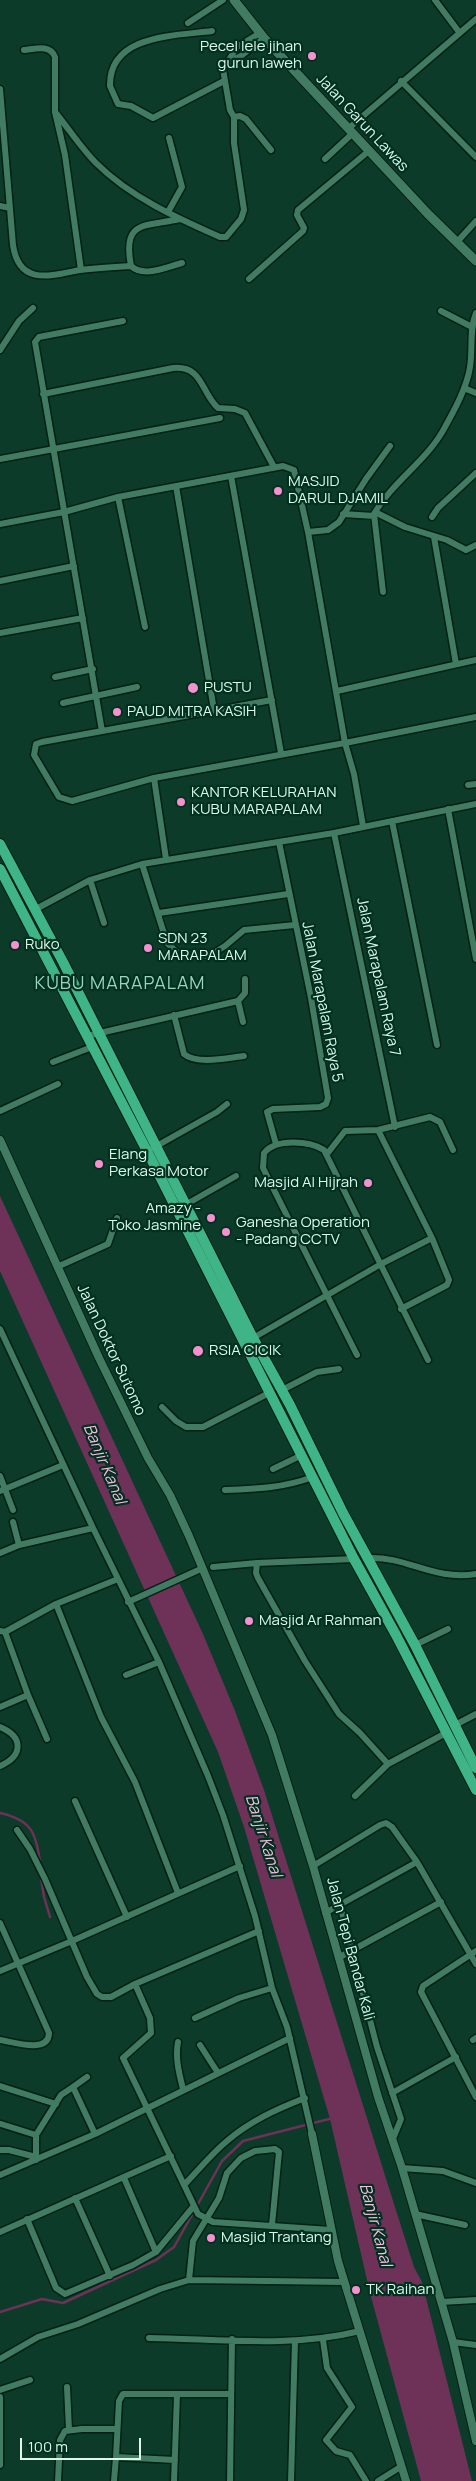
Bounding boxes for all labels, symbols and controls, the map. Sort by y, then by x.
place label: Pecel lele jihan gurun laweh [200,38,302,73]
marker: Pecel lele jihan gurun laweh [306,50,318,62]
street label: Jalan Garun Lawas [312,70,412,176]
place label: MASJID DARUL DJAMIL [288,473,388,508]
marker: MASJID DARUL DJAMIL [272,485,284,497]
place label: PUSTU [204,679,252,697]
marker: PUSTU [186,681,200,695]
place label: PAUD MITRA KASIH [127,703,256,721]
marker: PAUD MITRA KASIH [111,706,123,718]
place label: KANTOR KELURAHAN KUBU MARAPALAM [191,784,337,819]
marker: KANTOR KELURAHAN KUBU MARAPALAM [175,796,187,808]
street label: Jalan Marapalam Raya 7 [352,896,404,1058]
street label: Jalan Marapalam Raya 5 [298,920,346,1084]
place label: SDN 23 MARAPALAM [158,930,247,965]
place label: Ruko [25,936,60,954]
marker: Ruko [9,939,21,951]
marker: SDN 23 MARAPALAM [142,942,154,954]
district label: KUBU MARAPALAM [33,973,207,995]
place label: Elang Perkasa Motor [109,1146,209,1181]
marker: Elang Perkasa Motor [93,1158,105,1170]
place label: Masjid Al Hijrah [254,1174,358,1192]
marker: Masjid Al Hijrah [362,1177,374,1189]
place label: Amazy - Toko Jasmine [108,1200,201,1235]
marker: Amazy - Toko Jasmine [205,1212,217,1224]
place label: Ganesha Operation - Padang CCTV [236,1214,370,1249]
marker: Ganesha Operation - Padang CCTV [220,1226,232,1238]
street label: Jalan Doktor Sutomo [73,1282,149,1418]
place label: RSIA CICIK [209,1342,281,1360]
marker: RSIA CICIK [191,1344,205,1358]
water label: Banjir Kanal [78,1421,130,1507]
place label: Masjid Ar Rahman [259,1612,382,1630]
marker: Masjid Ar Rahman [243,1615,255,1627]
water label: Banjir Kanal [241,1792,285,1880]
street label: Jalan Tepi Bandar Kali [322,1876,378,2022]
water label: Banjir Kanal [355,2181,395,2269]
place label: Masjid Trantang [221,2229,332,2247]
marker: Masjid Trantang [205,2232,217,2244]
place label: TK Raihan [366,2281,434,2299]
marker: TK Raihan [350,2284,362,2296]
scale bar [22,2428,144,2460]
text: 100 m [28,2436,68,2457]

